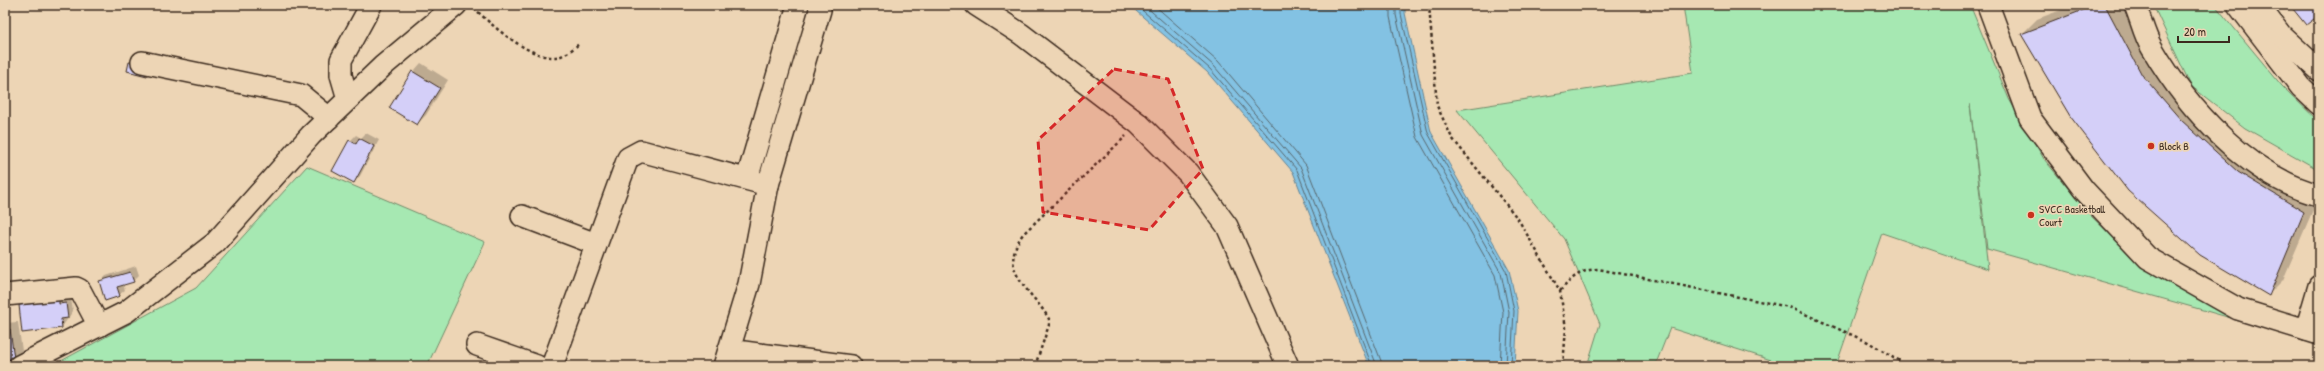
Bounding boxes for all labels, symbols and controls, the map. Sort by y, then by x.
scale bar [2178,18,2229,44]
text: 20 m [2184,23,2206,40]
place label: Block B [2159,139,2189,153]
marker: Block B [2146,141,2156,151]
place label: SVCC Basketball Court [2039,202,2106,229]
marker: SVCC Basketball Court [2026,210,2036,220]

